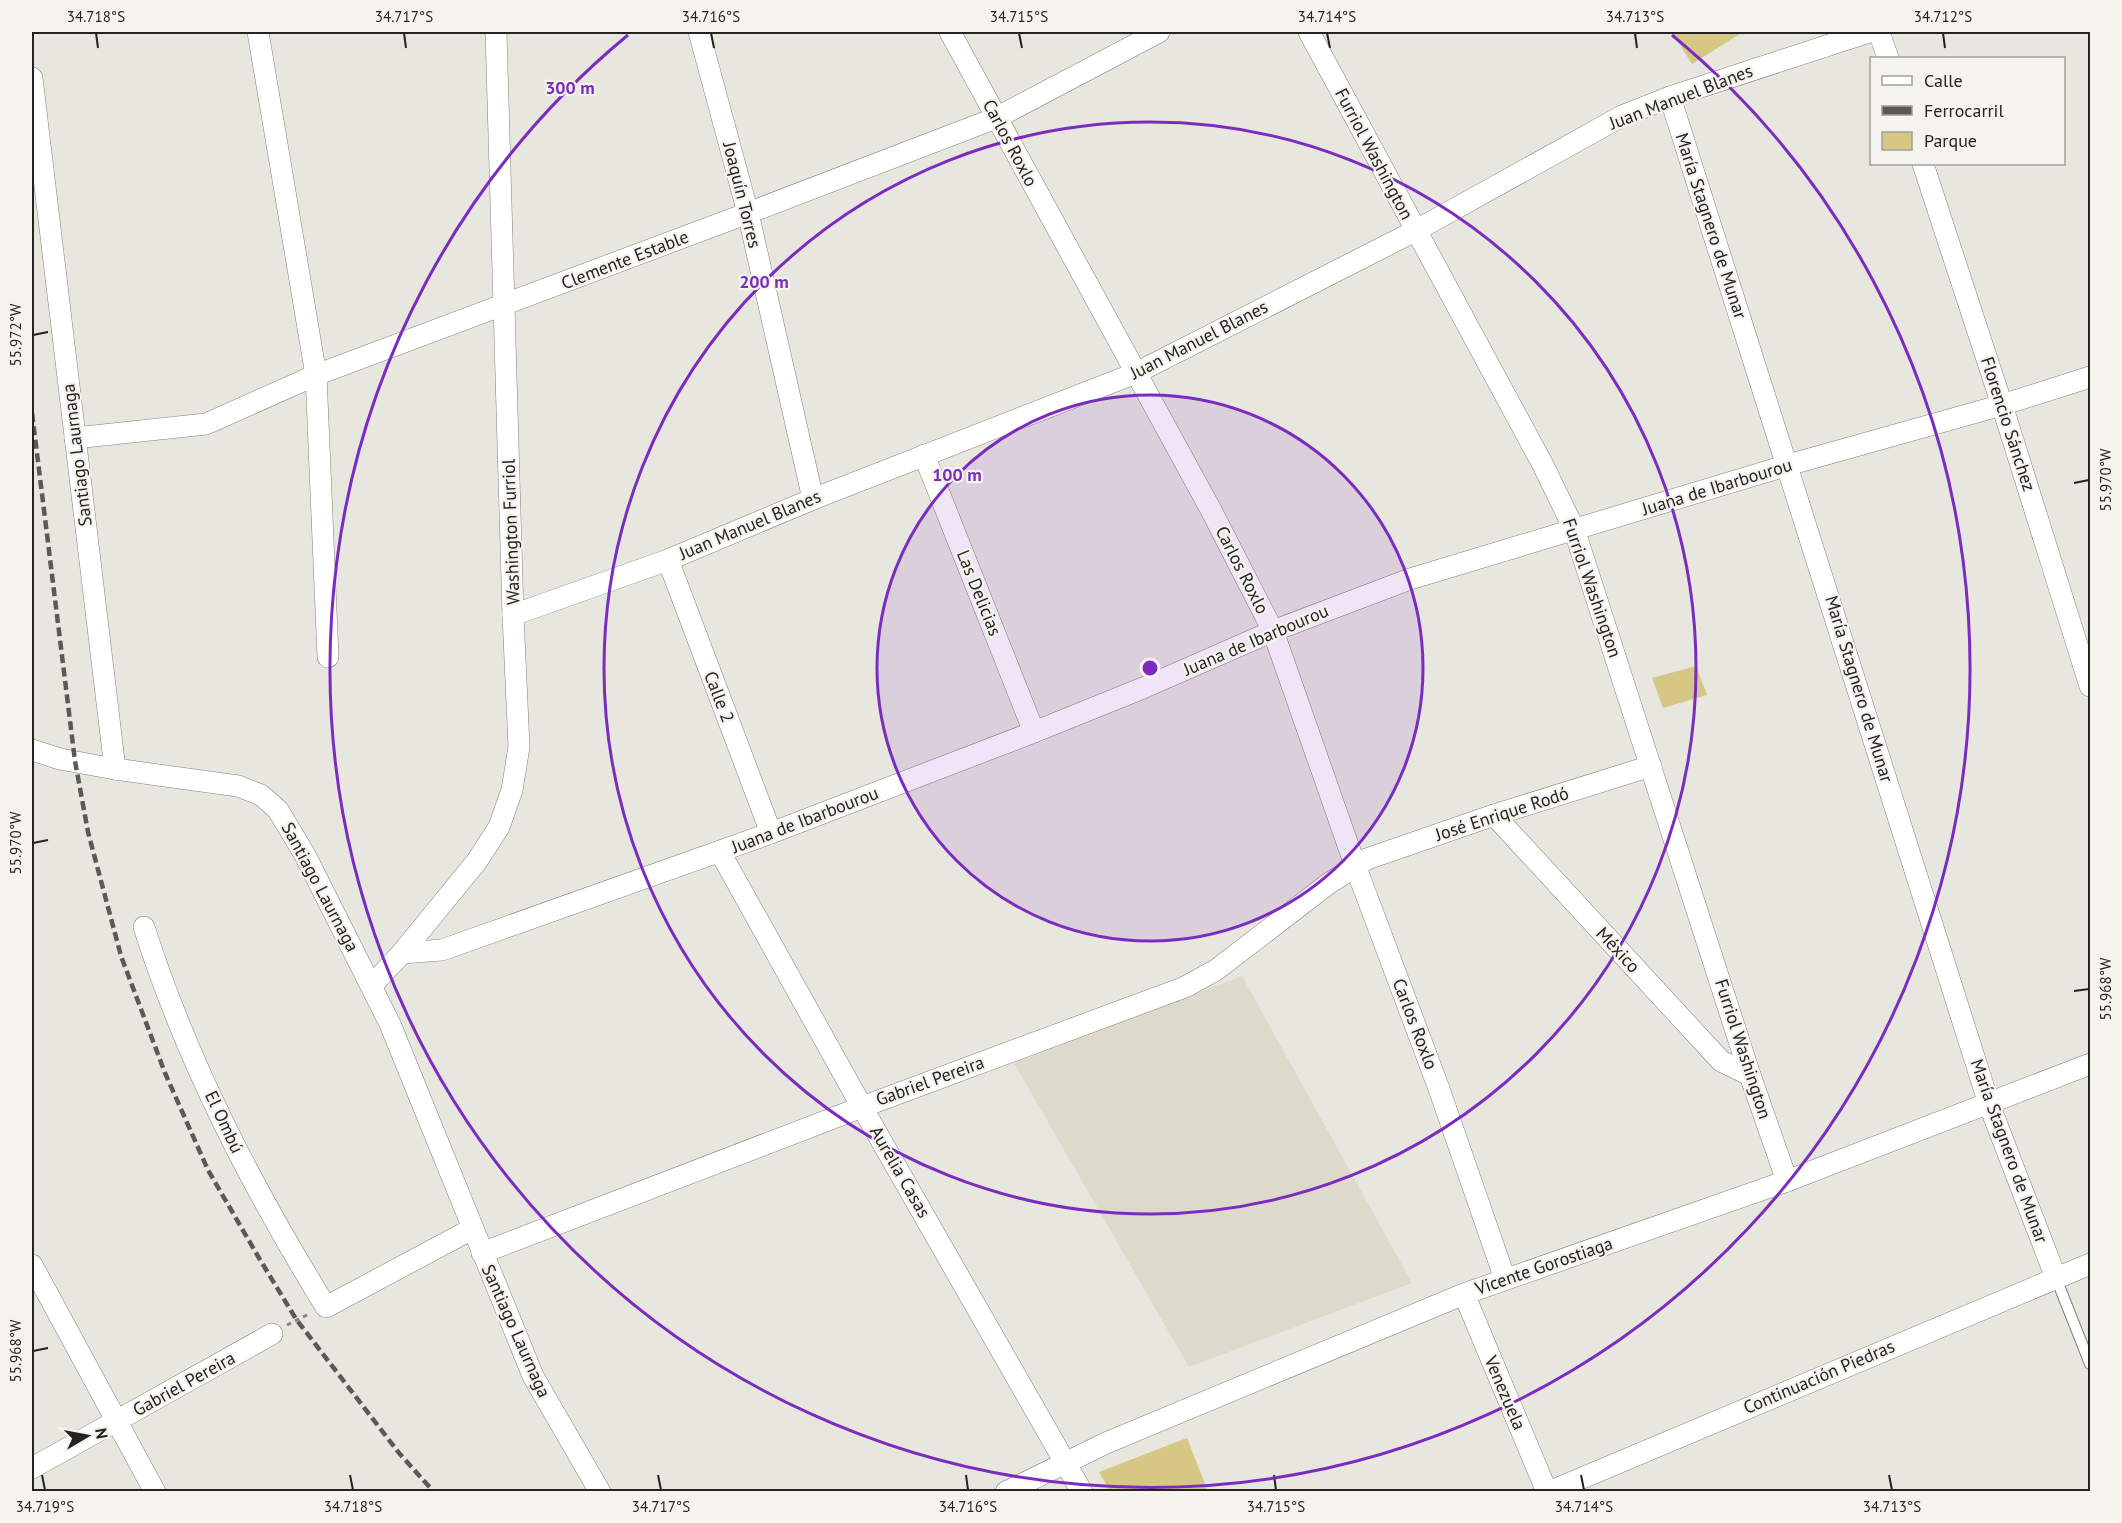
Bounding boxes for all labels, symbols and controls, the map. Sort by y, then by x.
text: 34.718°S [67,7,125,26]
text: 34.717°S [375,7,433,26]
text: 34.716°S [682,7,740,26]
text: 34.715°S [990,7,1048,26]
text: 34.714°S [1298,7,1356,26]
text: 34.713°S [1606,7,1664,26]
text: 34.712°S [1914,7,1972,26]
legend [1870,57,2065,165]
street label: Juan Manuel Blanes [1605,59,1756,135]
text: Calle [1924,69,1963,92]
text: 300 m [545,76,595,99]
street label: Furriol Washington [1330,84,1419,223]
street label: Carlos Roxlo [978,95,1043,190]
text: Ferrocarril [1924,99,2004,122]
text: Parque [1924,129,1977,152]
street label: María Stagnero de Munar [1671,130,1752,322]
street label: Joaquín Torres [718,139,767,250]
street label: Clemente Estable [558,225,692,294]
text: 200 m [739,270,789,293]
street label: Juan Manuel Blanes [1125,295,1272,385]
text: 55.972°W [6,303,25,366]
street label: Florencio Sánchez [1976,354,2041,494]
street label: Santiago Laurnaga [56,383,97,528]
text: 55.970°W [2096,448,2115,511]
street label: Juana de Ibarbourou [1638,453,1795,521]
street label: Washington Furriol [496,458,525,605]
text: 100 m [932,463,982,486]
street label: Juan Manuel Blanes [675,484,824,565]
street label: Furriol Washington [1558,515,1627,660]
street label: Carlos Roxlo [1211,522,1274,618]
street label: Las Delicias [952,546,1007,639]
street label: María Stagnero de Munar [1820,593,1899,785]
street label: Juana de Ibarbourou [1179,599,1332,681]
centre of rings [1140,658,1160,678]
street label: Calle 2 [699,668,740,726]
street label: Juana de Ibarbourou [727,781,882,859]
street label: José Enrique Rodó [1431,781,1571,846]
text: 55.970°W [6,811,25,874]
street label: Santiago Laurnaga [277,818,364,955]
street label: México [1591,922,1645,977]
text: 55.968°W [2096,957,2115,1020]
street label: Carlos Roxlo [1388,975,1443,1073]
street label: Furriol Washington [1710,976,1777,1122]
street label: Gabriel Pereira [873,1050,987,1111]
street label: María Stagnero de Munar [1965,1056,2053,1246]
street label: El Ombú [200,1087,249,1157]
street label: Aurelia Casas [865,1122,936,1222]
street label: Vicente Gorostiaga [1471,1231,1616,1300]
street label: Santiago Laurnaga [477,1261,556,1401]
text: 55.968°W [6,1319,25,1382]
street label: Continuación Piedras [1740,1334,1898,1419]
street label: Gabriel Pereira [129,1346,239,1421]
street label: Venezuela [1479,1351,1531,1433]
north arrow [57,1406,117,1466]
text: N [91,1426,113,1440]
text: 34.719°S [16,1497,74,1516]
text: 34.718°S [324,1497,382,1516]
text: 34.717°S [632,1497,690,1516]
text: 34.716°S [939,1497,997,1516]
text: 34.715°S [1247,1497,1305,1516]
text: 34.714°S [1555,1497,1613,1516]
text: 34.713°S [1863,1497,1921,1516]

